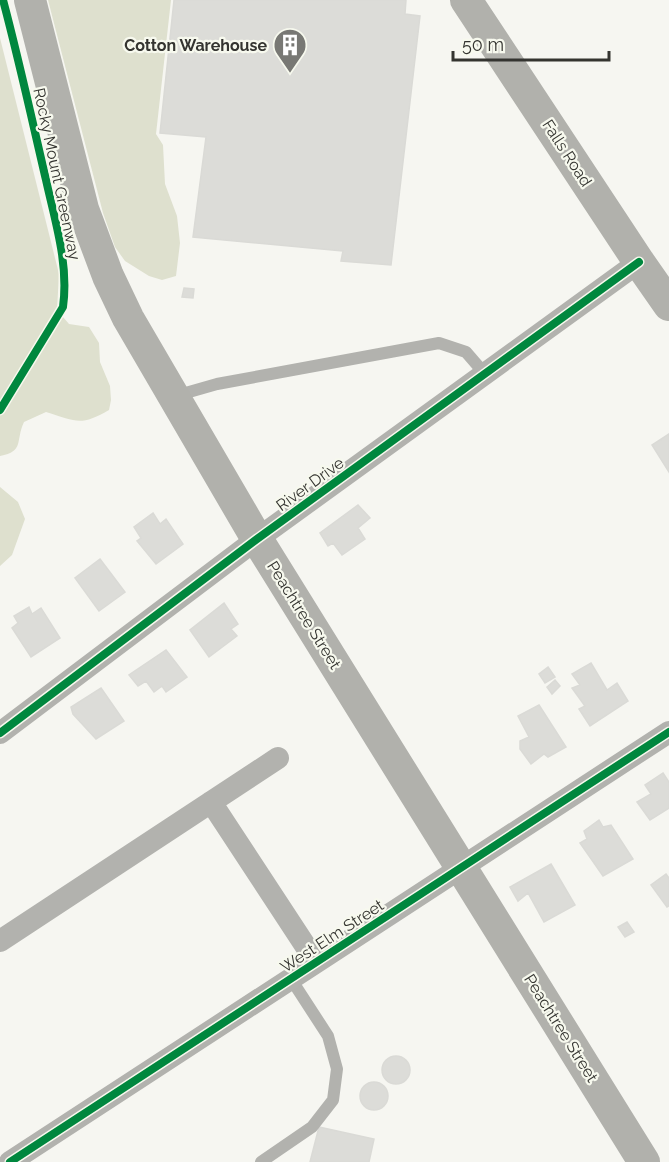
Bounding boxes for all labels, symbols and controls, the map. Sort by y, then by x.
scale bar [453,24,609,62]
building icon: Cotton Warehouse [272,27,308,74]
text: 50 m [462,34,504,55]
place label: Cotton Warehouse [124,36,267,55]
street label: Rocky Mount Greenway [29,86,85,262]
street label: Falls Road [538,116,596,190]
street label: River Drive [272,453,348,515]
street label: Peachtree Street [263,557,345,673]
street label: West Elm Street [277,895,388,977]
street label: Peachtree Street [520,970,602,1086]

